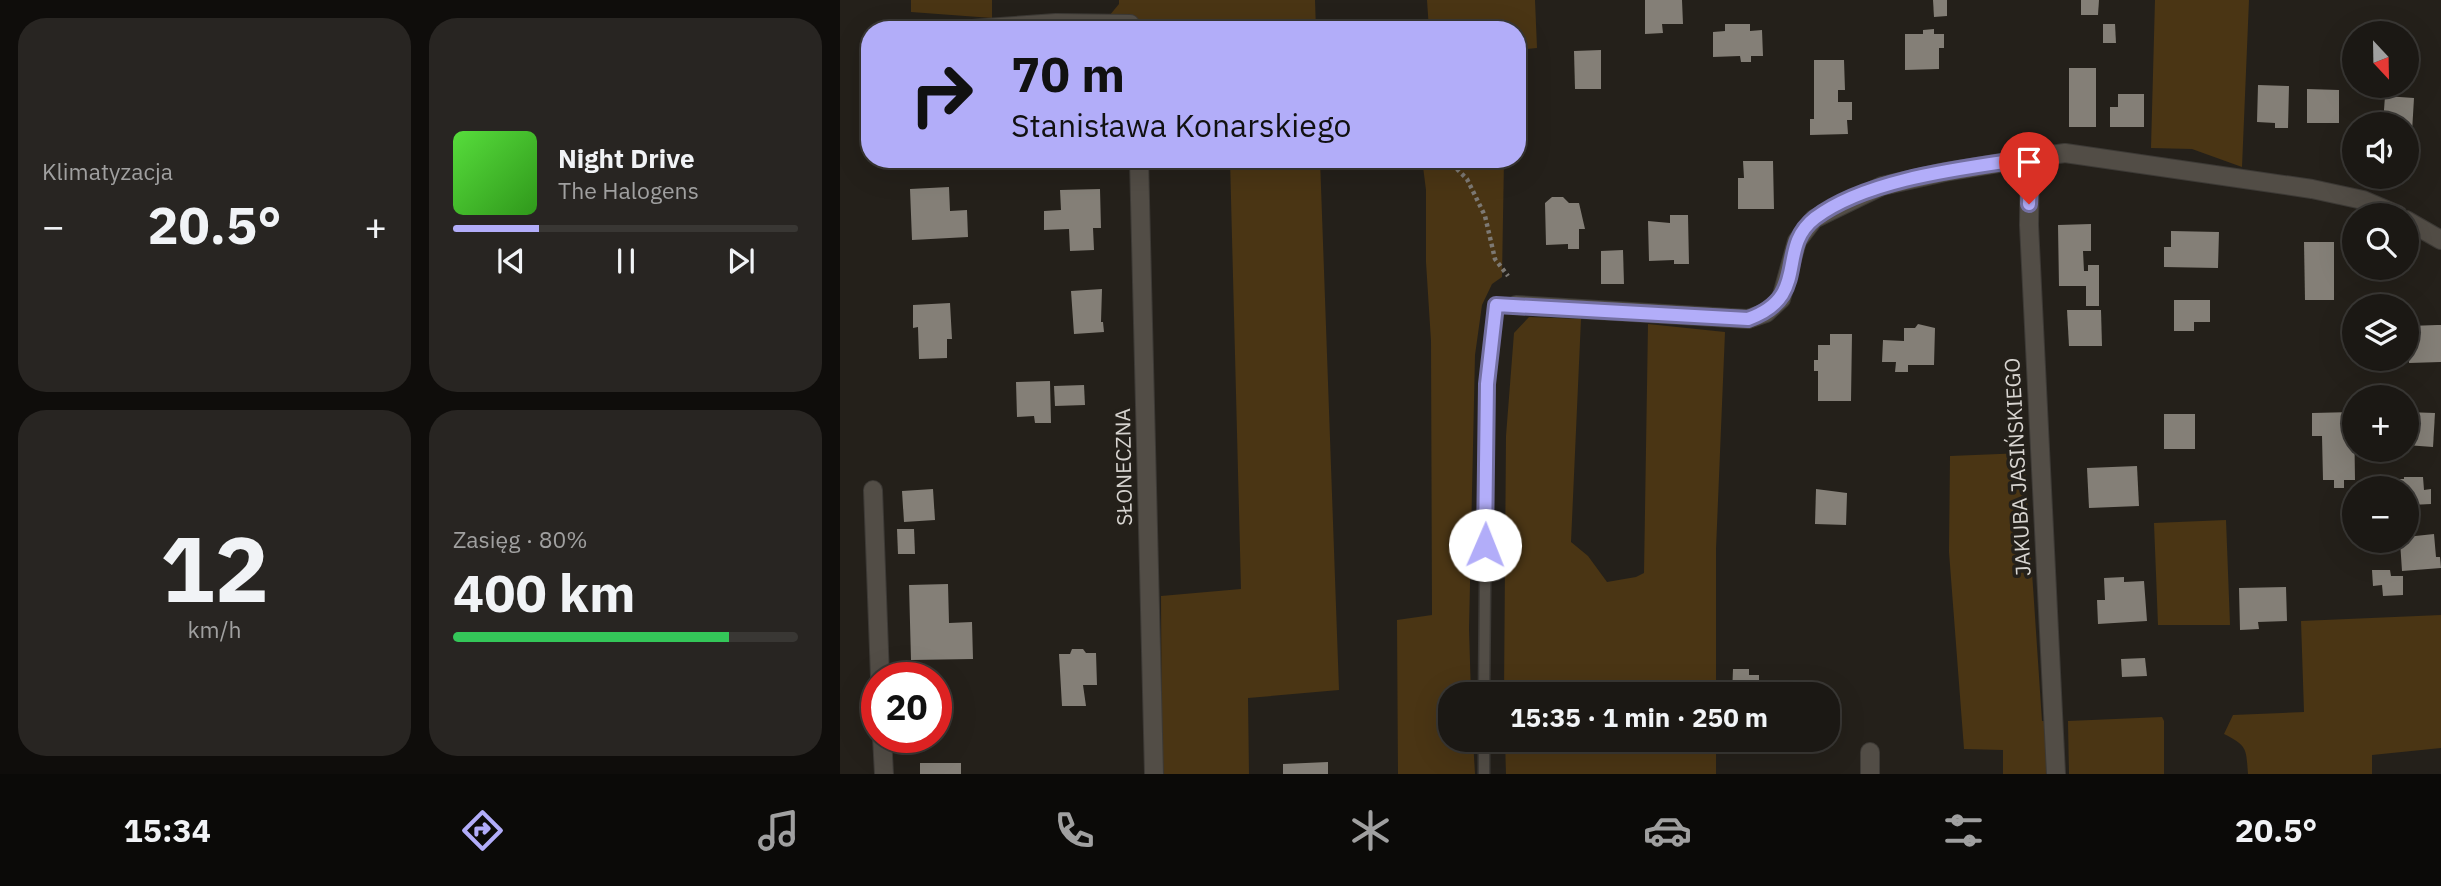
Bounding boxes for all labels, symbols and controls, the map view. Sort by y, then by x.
north arrow [2342,21,2418,98]
map controls [2342,21,2419,553]
text: 70 m [1011,42,1125,105]
icon: right [896,49,987,140]
text: Stanisława Konarskiego [1011,104,1352,146]
button: sound [2342,112,2419,189]
pin [1999,132,2059,204]
text: Night Drive [558,141,695,175]
icon: arrive [2010,143,2048,181]
text: Klimatyzacja [42,156,173,186]
text: The Halogens [558,175,699,205]
text: 20.5° [147,191,282,258]
text: − [42,201,65,250]
text: + [364,201,387,250]
button: search [2342,203,2419,280]
icon: previous [492,242,530,280]
icon: pause [607,242,645,280]
icon: next [722,242,760,280]
button: layers [2342,294,2419,371]
street label: JAKUBA JASIŃSKIEGO [1997,357,2037,577]
button: + [2342,385,2419,462]
street label: SŁONECZNA [1108,408,1138,526]
button: − [2342,476,2419,553]
position arrow [1448,508,1522,582]
text: 12 [160,509,269,627]
text: Zasięg · 80% [453,524,588,554]
text: 400 km [453,559,635,626]
text: km/h [187,614,242,644]
speed limit sign: 20 [861,662,952,753]
text: 15:35 · 1 min · 250 m [1510,700,1768,734]
icon: directions [458,806,507,855]
icon: music [754,806,803,855]
icon: phone [1050,806,1099,855]
icon: climate [1346,806,1395,855]
icon: car [1643,806,1692,855]
icon: filters [1939,806,1988,855]
text: 15:34 [124,809,211,851]
text: 20.5° [2235,809,2317,851]

